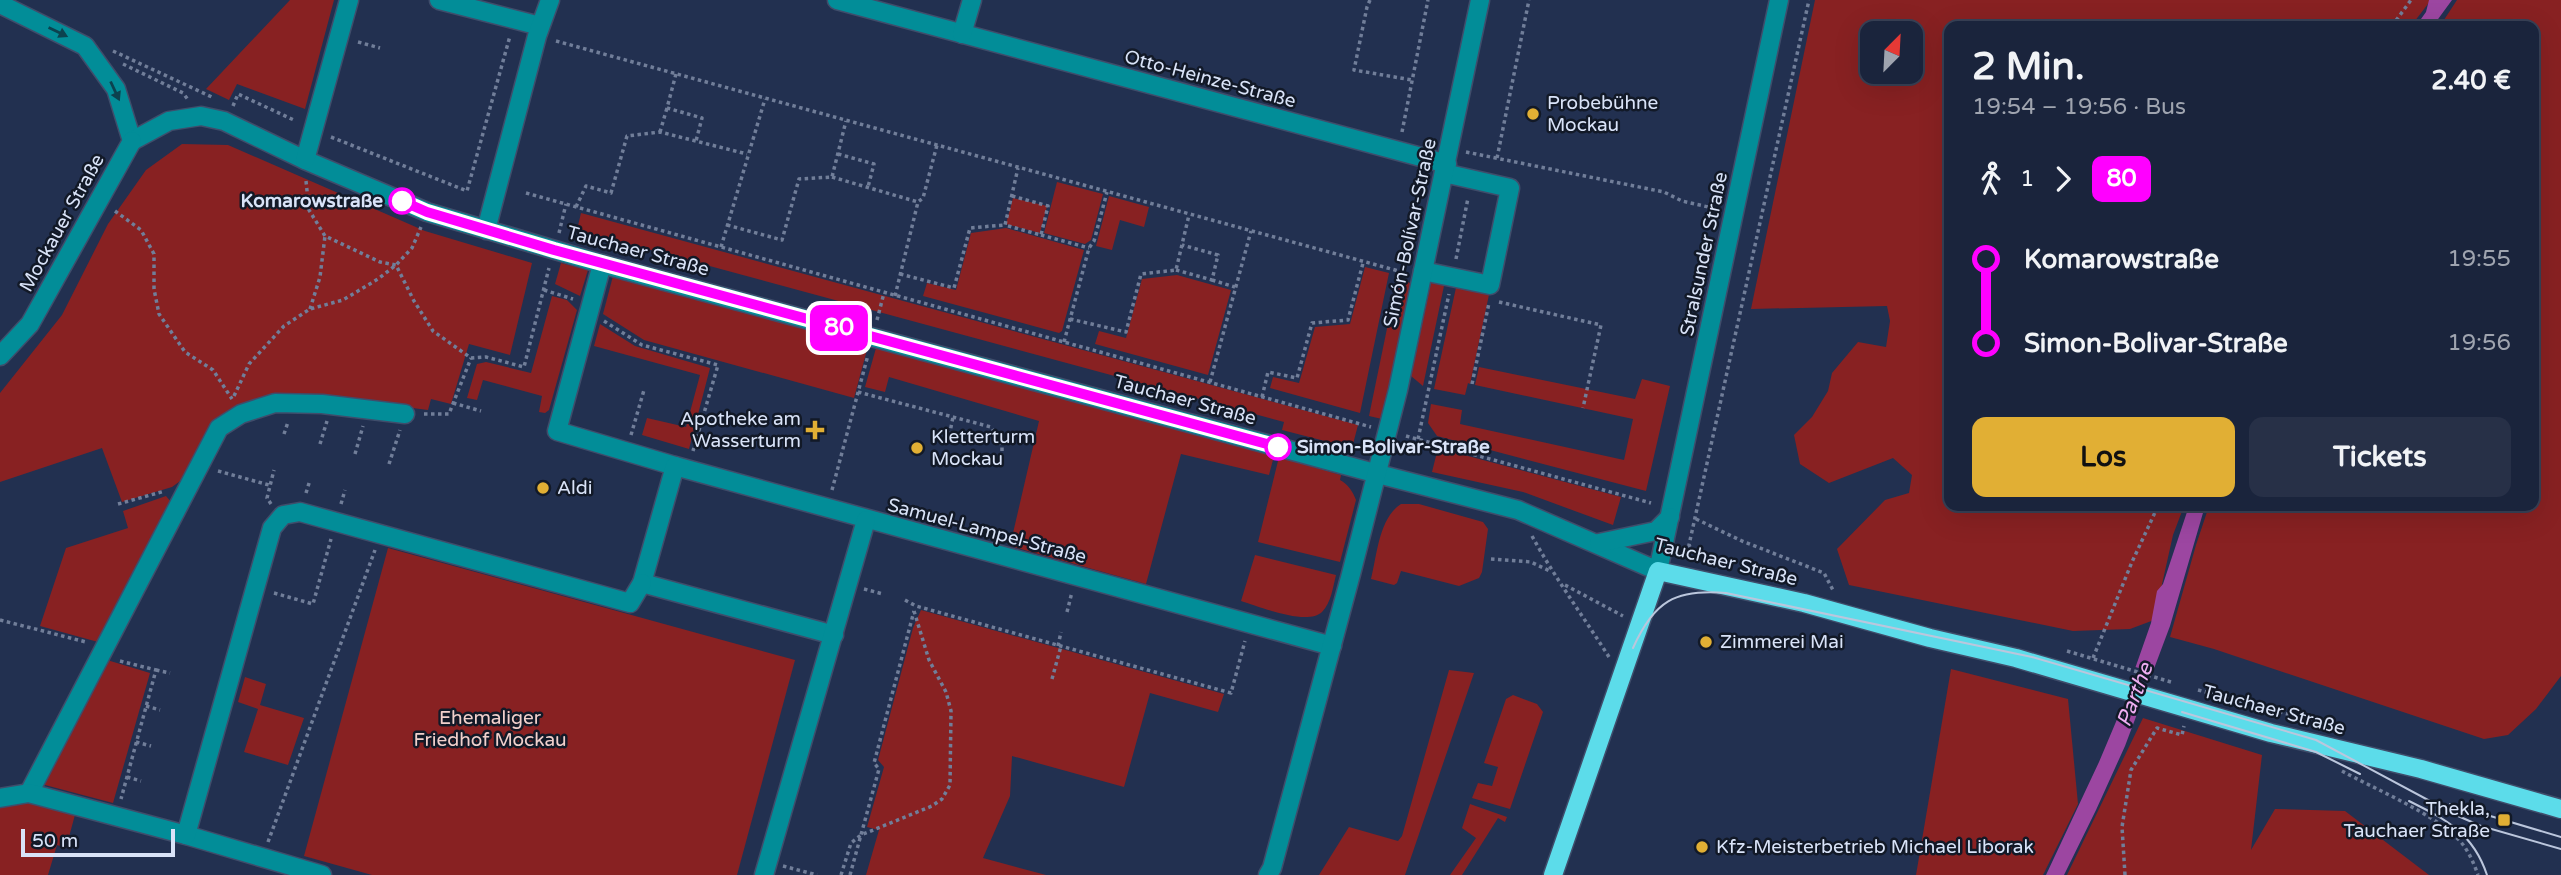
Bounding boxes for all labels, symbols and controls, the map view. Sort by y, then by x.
north arrow [1860,21,1923,84]
map controls [1860,21,1923,84]
one-way arrow [48,27,68,38]
text: 2 Min. [1972,44,2085,90]
street label: Otto-Heinze-Straße [1122,46,1298,112]
text: 2.40 € [2431,65,2511,96]
one-way arrow [109,80,121,101]
place label: Probebühne Mockau [1547,92,1658,136]
text: 19:54 – 19:56 · Bus [1972,93,2186,121]
marker: Probebühne Mockau [1525,106,1541,122]
street label: Simón-Bolívar-Straße [1379,136,1441,330]
street label: Mockauer Straße [15,150,109,296]
icon: walk [1972,160,2010,198]
icon: forward [2044,160,2082,198]
text: 80 [2106,164,2137,193]
text: 1 [2020,165,2034,193]
street label: Stralsunder Straße [1676,170,1732,338]
marker: Komarowstraße [389,188,415,214]
place label: Komarowstraße [241,190,383,212]
street label: Tauchaer Straße [564,221,712,281]
text: Komarowstraße [2024,244,2219,275]
text: 19:55 [2447,245,2511,273]
line badge: 80 [808,305,870,351]
text: 80 [824,313,854,342]
text: Simon-Bolivar-Straße [2024,328,2288,359]
text: 19:56 [2447,329,2511,357]
street label: Tauchaer Straße [1111,370,1259,430]
place label: Apotheke am Wasserturm [680,408,801,452]
button: Los [1972,417,2235,497]
button: Tickets [2249,417,2511,497]
marker: Apotheke am Wasserturm [807,422,823,438]
place label: Kletterturm Mockau [931,426,1035,470]
marker: Simon-Bolivar-Straße [1265,434,1291,460]
place label: Simon-Bolivar-Straße [1297,436,1490,458]
marker: Kletterturm Mockau [909,440,925,456]
place label: Aldi [557,477,593,499]
marker: Aldi [535,480,551,496]
street label: Samuel-Lampel-Straße [885,494,1089,568]
street label: Tauchaer Straße [1652,534,1800,590]
place label: Zimmerei Mai [1720,631,1844,653]
marker: Zimmerei Mai [1698,634,1714,650]
water label: Parthe [2111,659,2159,730]
street label: Tauchaer Straße [2200,680,2348,740]
park label: Ehemaliger Friedhof Mockau [413,707,567,751]
place label: Thekla, Tauchaer Straße [2344,798,2490,842]
marker: Thekla, Tauchaer Straße [2496,812,2512,828]
scale bar [21,826,175,858]
text: 50 m [32,830,78,852]
place label: Kfz-Meisterbetrieb Michael Liborak [1716,836,2034,858]
marker: Kfz-Meisterbetrieb Michael Liborak [1694,839,1710,855]

